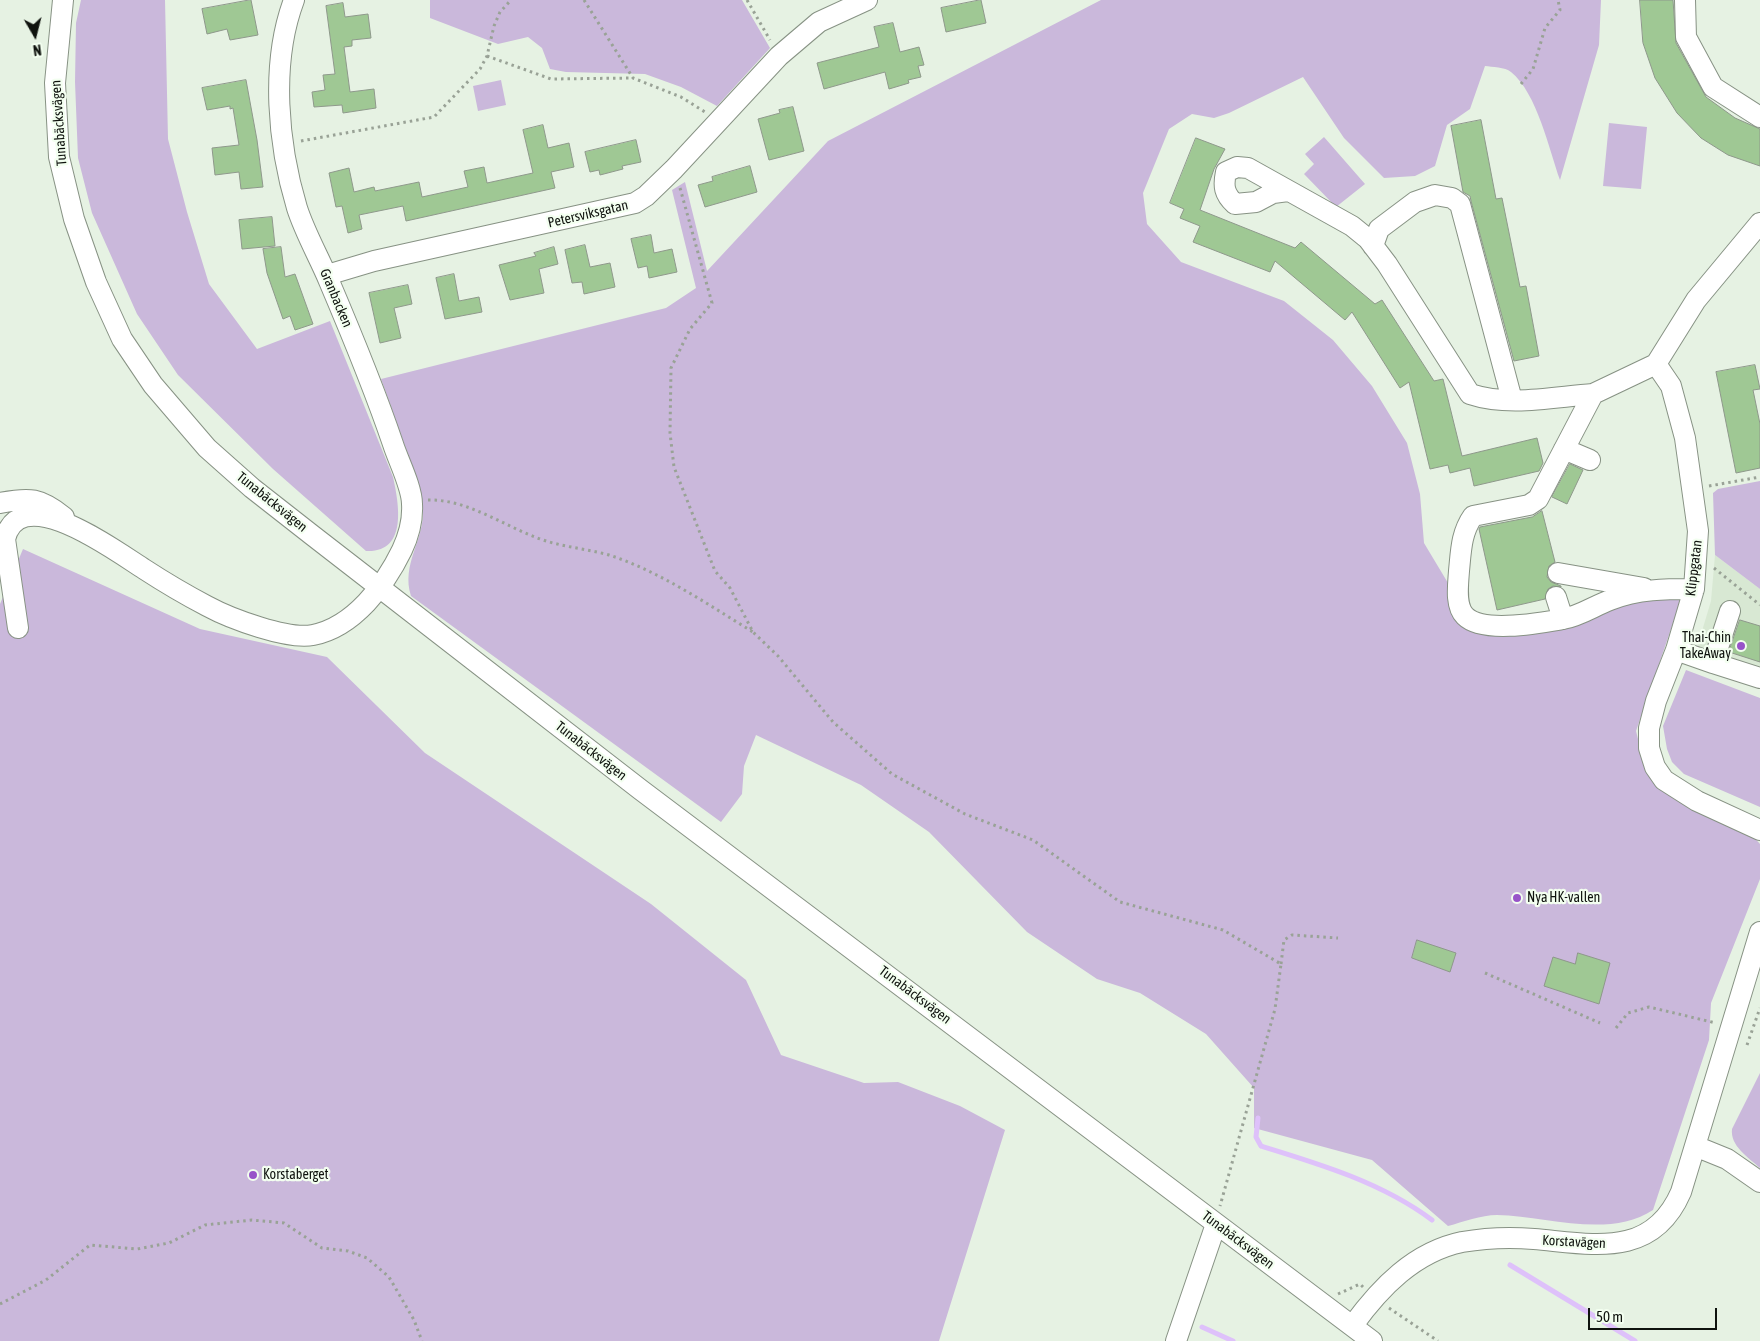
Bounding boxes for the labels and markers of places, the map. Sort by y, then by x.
place label: Thai-Chin TakeAway [1680,630,1731,662]
marker: Thai-Chin TakeAway [1735,640,1747,652]
place label: Nya HK-vallen [1527,890,1600,906]
marker: Nya HK-vallen [1511,892,1523,904]
place label: Korstaberget [263,1167,329,1183]
marker: Korstaberget [247,1169,259,1181]

